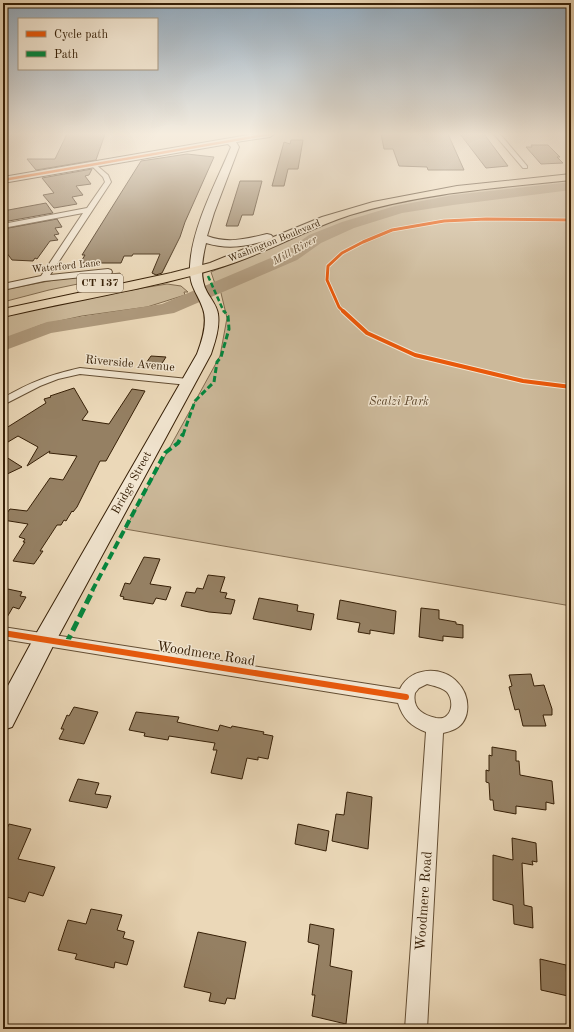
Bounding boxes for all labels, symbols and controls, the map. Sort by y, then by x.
legend [18,18,158,70]
text: Cycle path [54,29,109,41]
text: Path [54,49,79,61]
street label: Washington Boulevard [226,218,322,264]
water label: Mill River [270,234,319,268]
street label: Waterford Lane [31,257,101,275]
road number: CT 137 [77,274,123,292]
street label: Riverside Avenue [85,354,176,374]
park label: Scalzi Park [369,396,429,408]
street label: Bridge Street [110,450,154,516]
street label: Woodmere Road [156,639,256,669]
street label: Woodmere Road [414,851,434,951]

